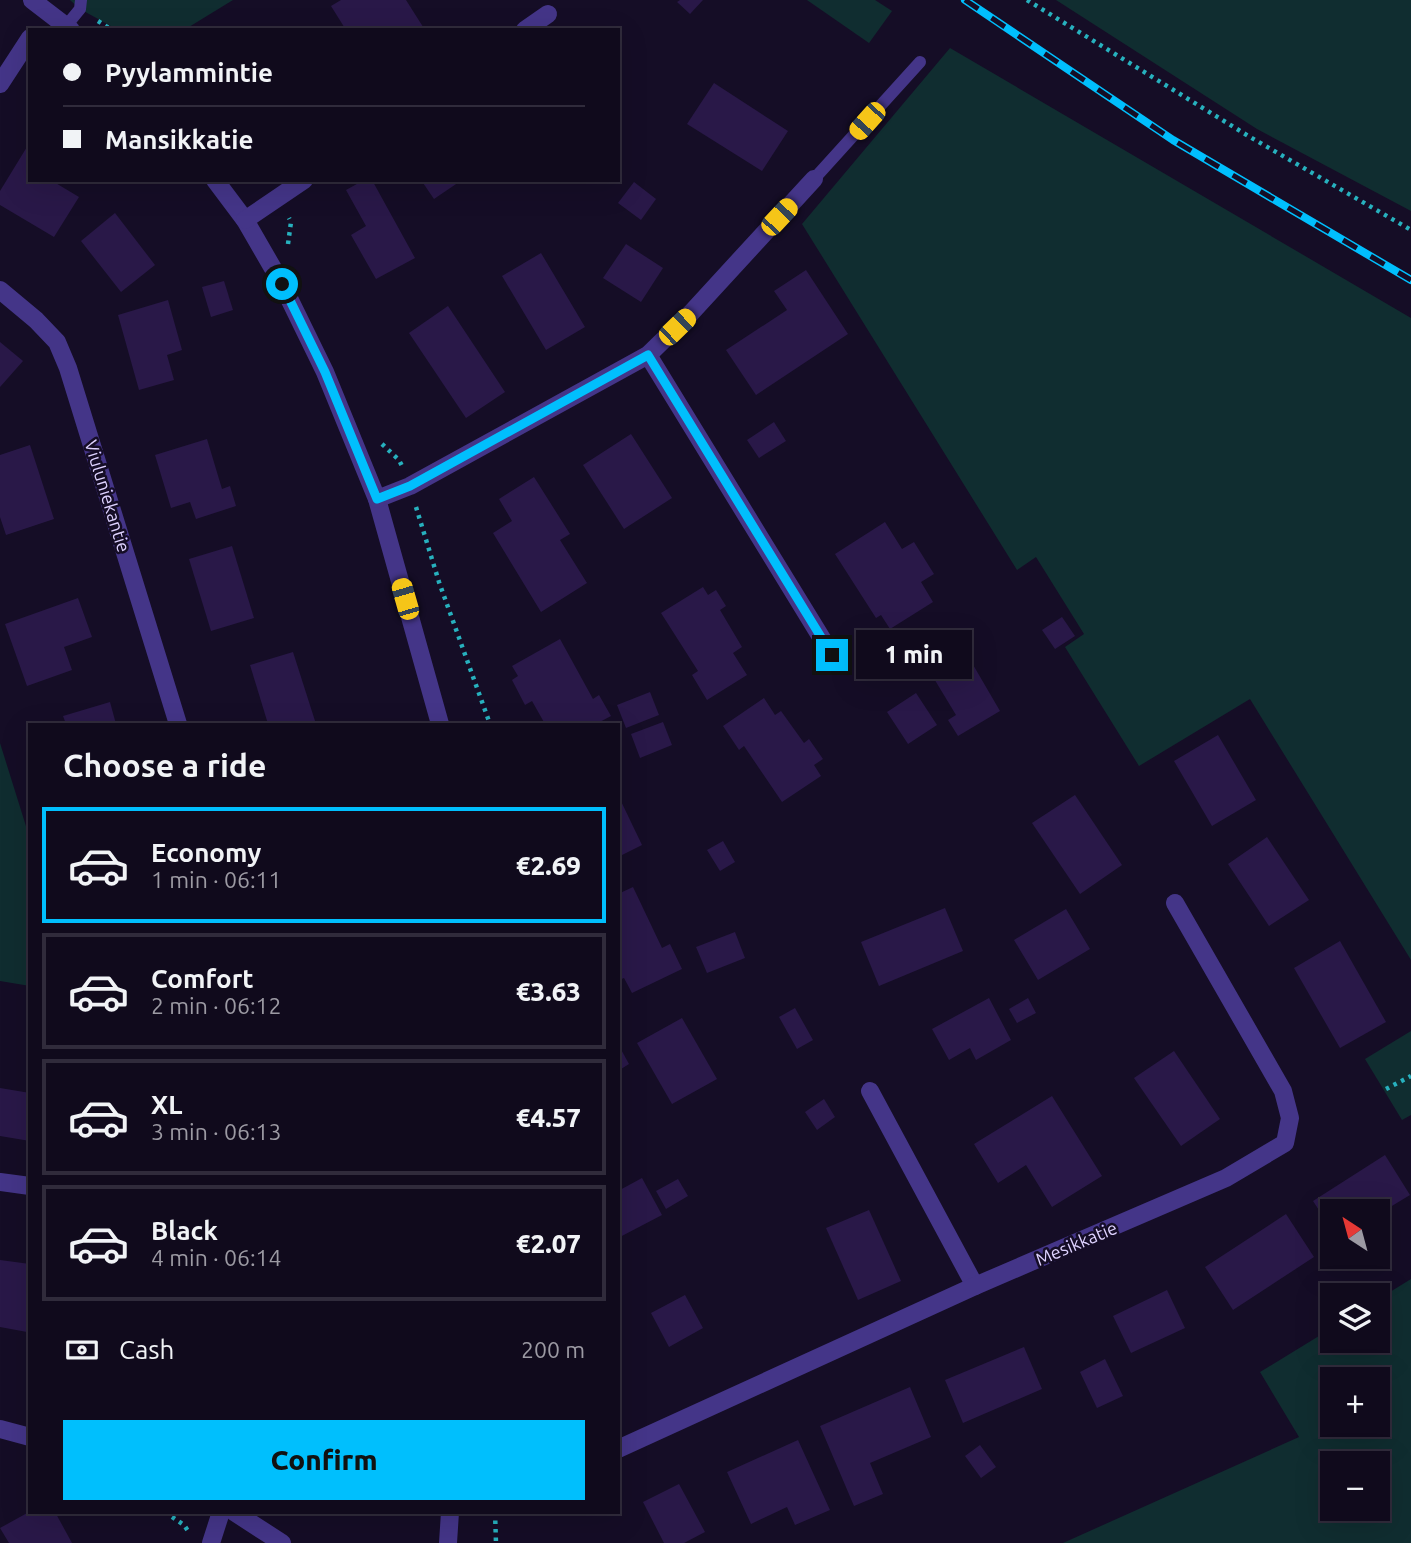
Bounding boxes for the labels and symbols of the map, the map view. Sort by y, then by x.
car [846,98,889,144]
car [757,194,802,240]
route start [266,268,298,300]
car [655,305,700,349]
street label: Viuluniekantie [81,437,135,555]
car [390,576,421,622]
callout: 1 min [856,630,972,680]
route end [816,639,848,671]
north arrow [1320,1199,1390,1269]
street label: Mesikkatie [1032,1217,1120,1269]

